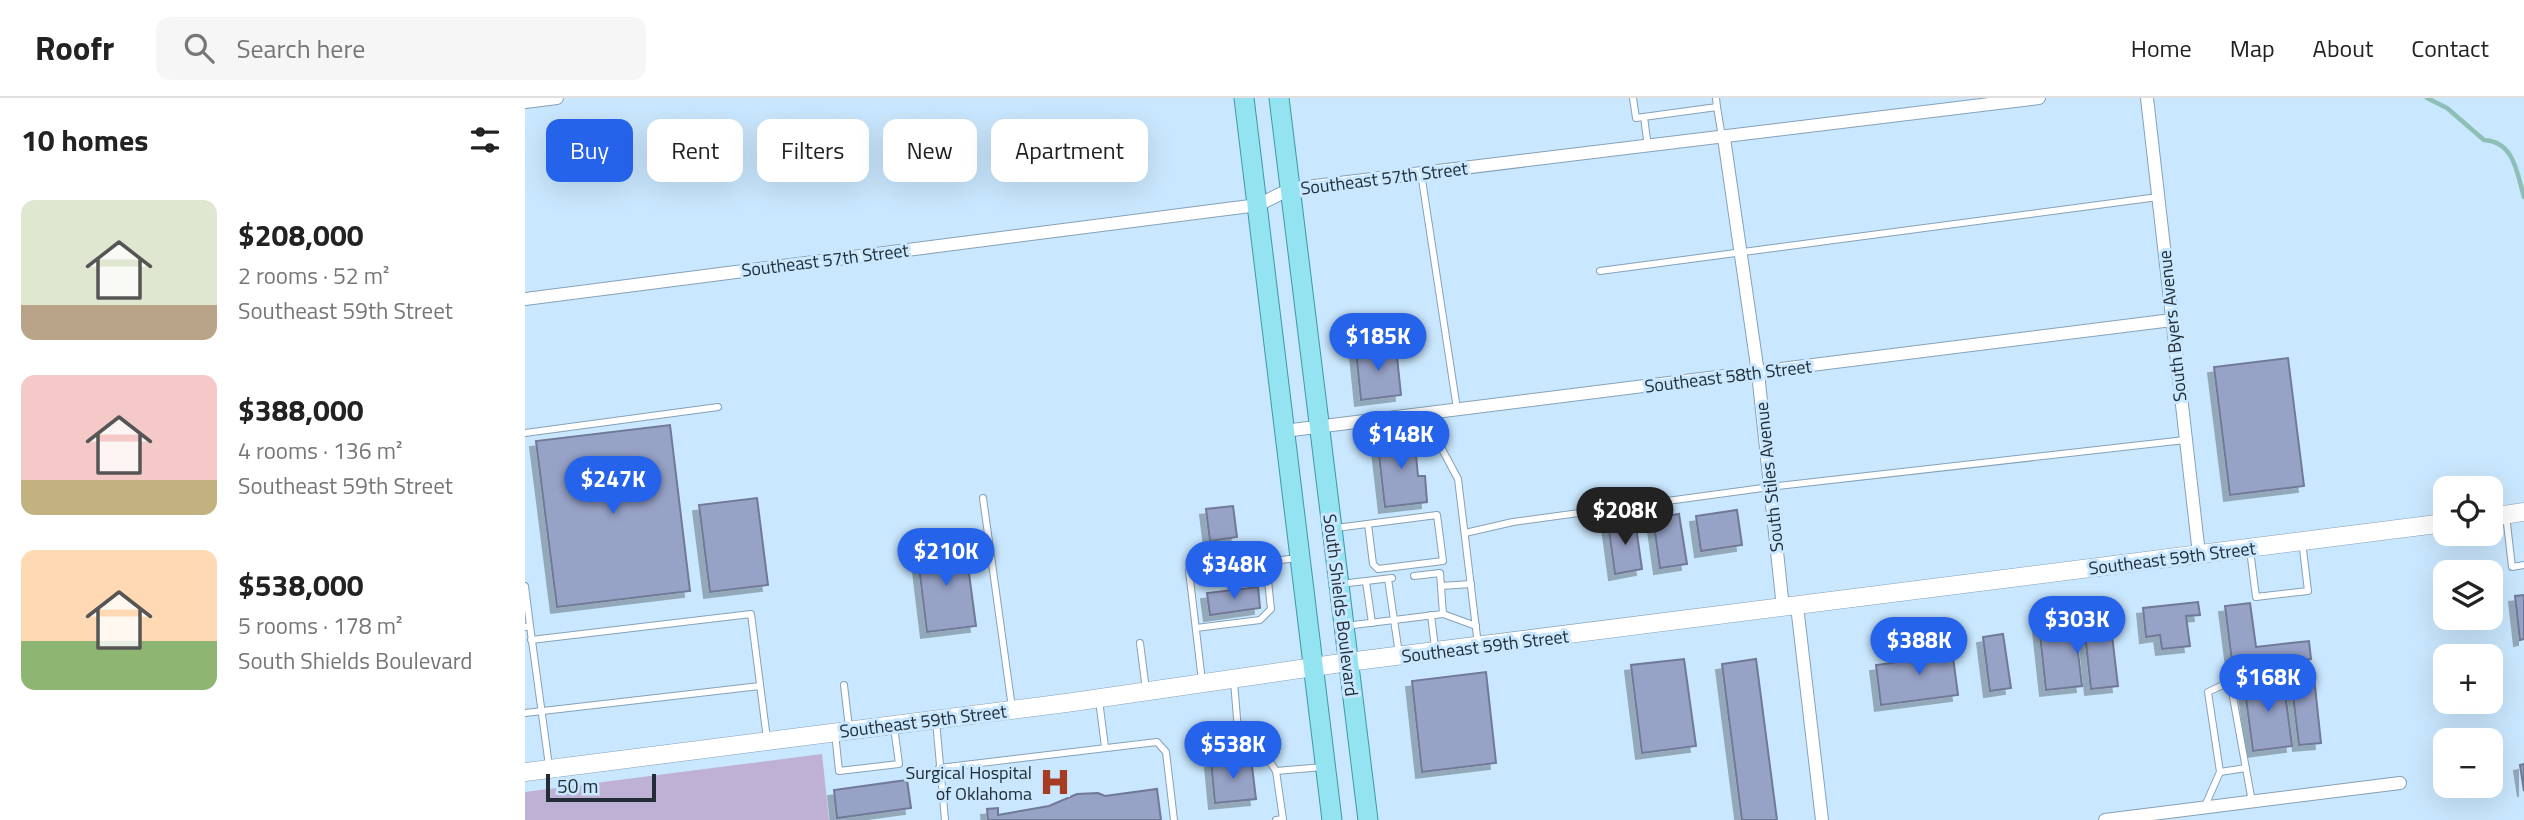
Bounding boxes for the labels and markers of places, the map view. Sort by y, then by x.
pin: $185K [1329,314,1427,373]
pin: $148K [1352,412,1450,471]
pin: $247K [564,456,662,516]
pin: $208K [1576,488,1674,547]
pin: $210K [897,528,995,588]
pin: $348K [1185,542,1283,601]
pin: $303K [2028,596,2126,656]
pin: $388K [1870,618,1968,677]
pin: $168K [2219,654,2317,714]
pin: $538K [1184,722,1282,781]
place label: Surgical Hospital of Oklahoma [906,759,1032,807]
hospital icon: Surgical Hospital of Oklahoma [1038,765,1072,799]

